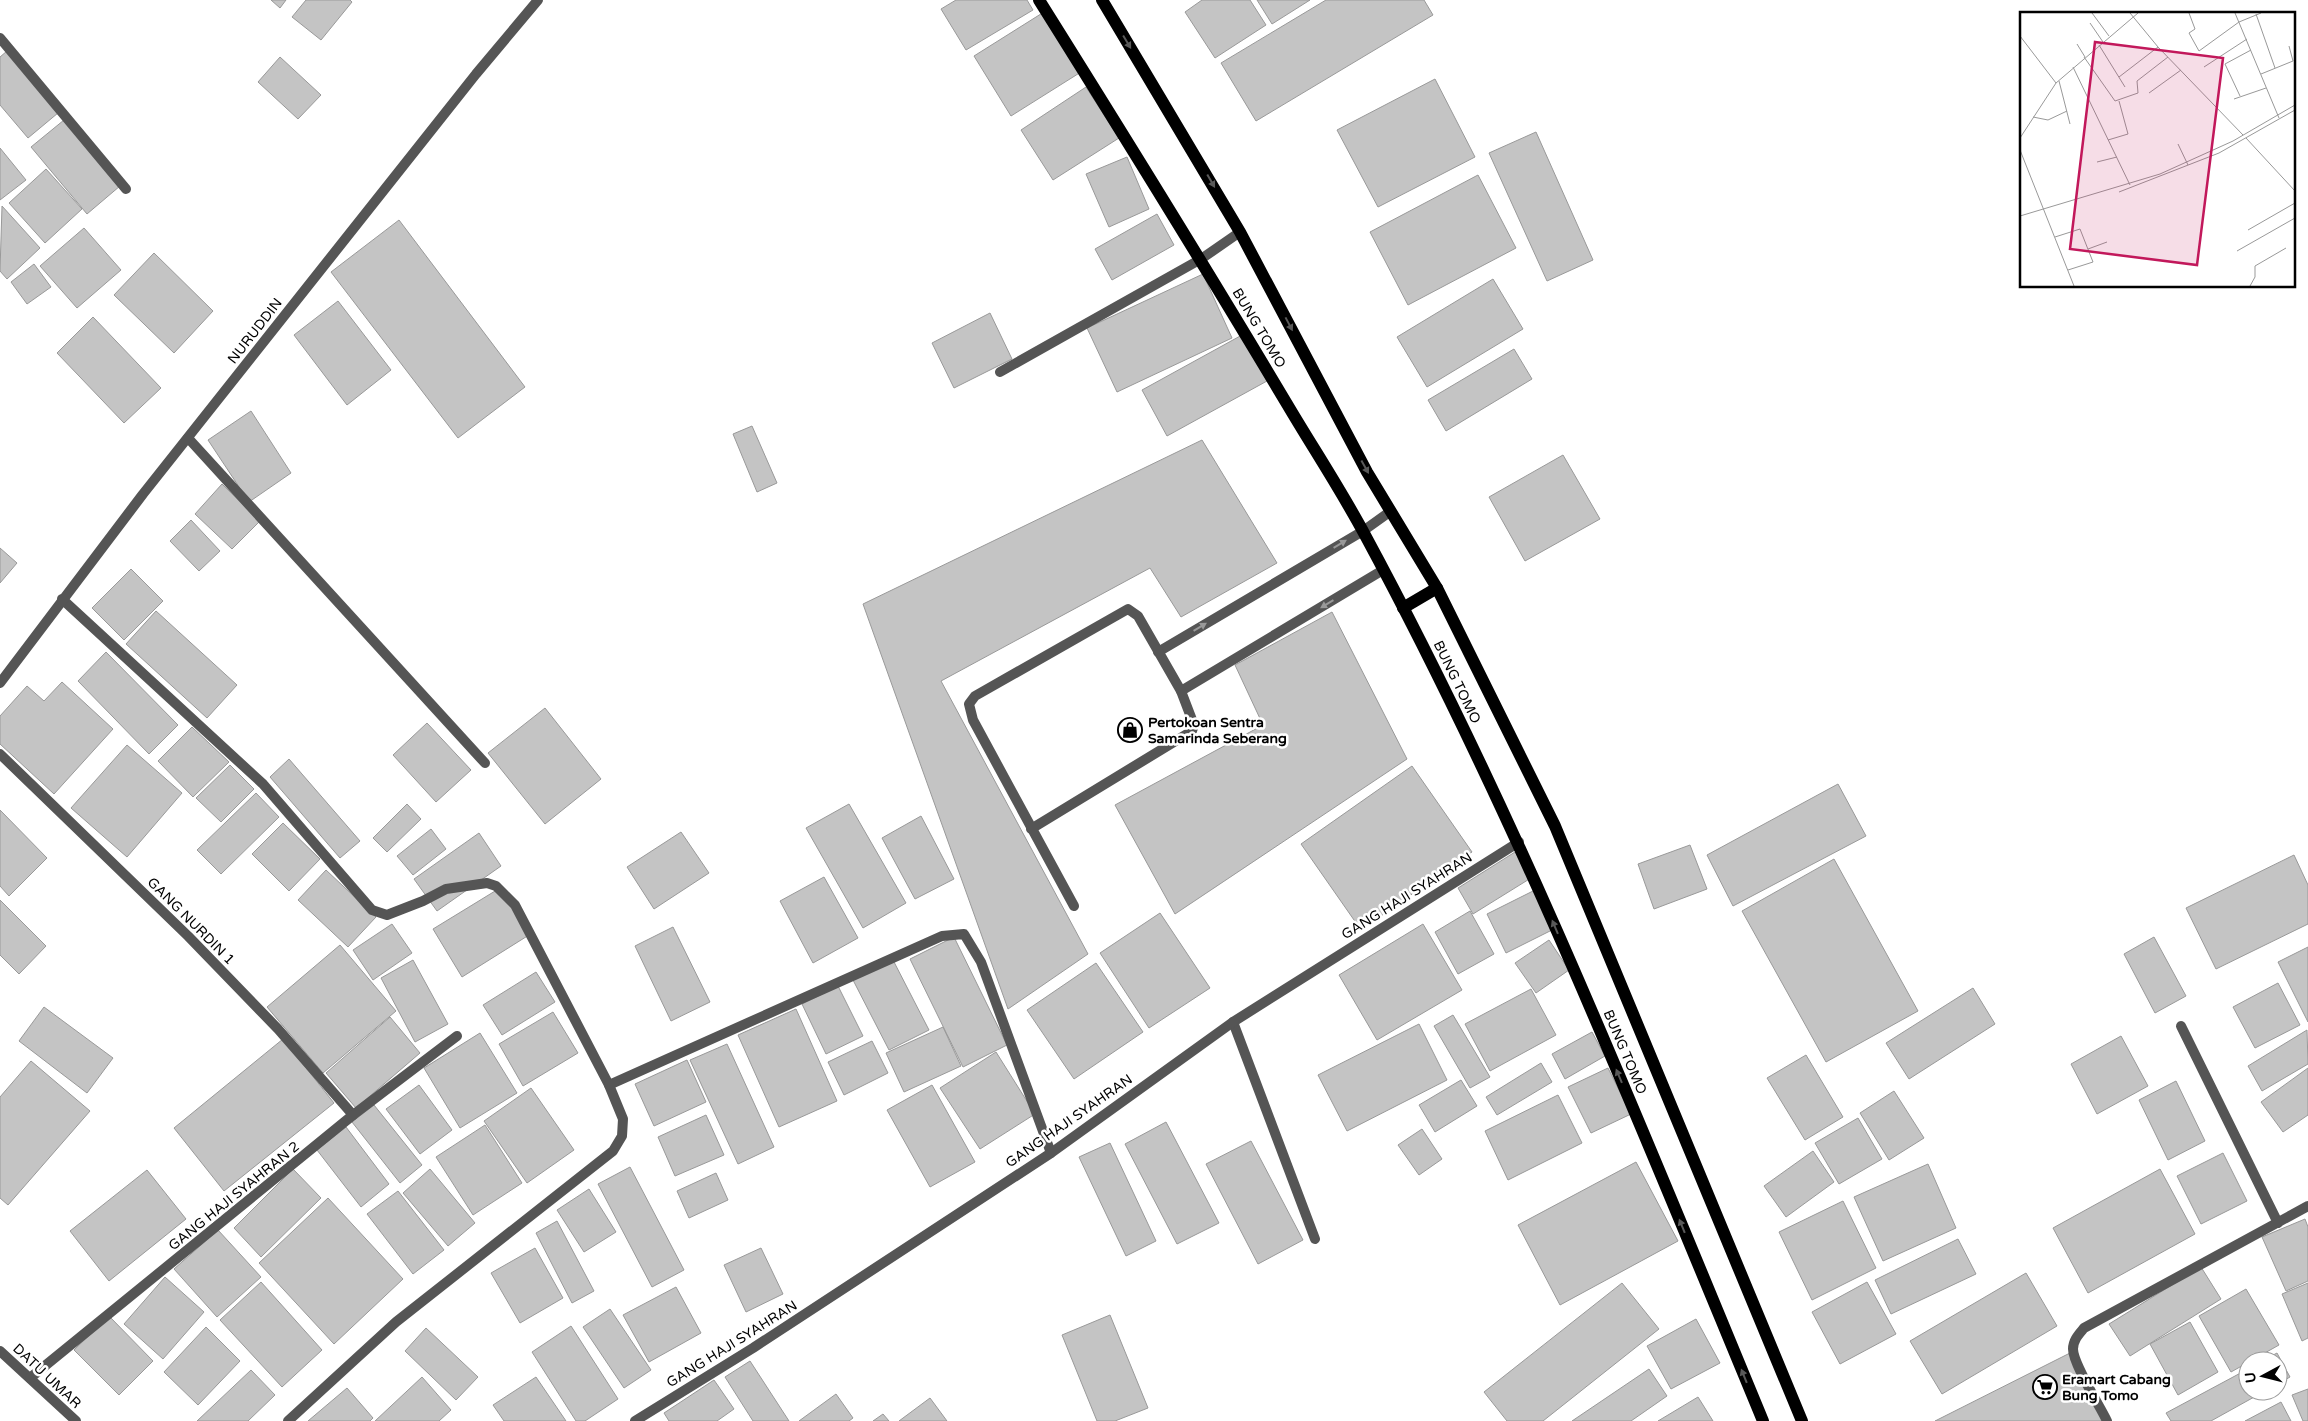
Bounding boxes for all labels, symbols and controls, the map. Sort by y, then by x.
inset map [2020,12,2296,288]
one-way arrow [1123,35,1132,48]
one-way arrow [1206,175,1215,188]
street label: BUNG TOMO [1228,285,1290,371]
street label: NURUDDIN [224,295,286,367]
one-way arrow [1285,316,1293,331]
one-way arrow [1361,460,1369,475]
one-way arrow [1333,540,1346,549]
one-way arrow [1320,599,1333,608]
one-way arrow [1194,623,1207,632]
street label: BUNG TOMO [1430,638,1484,726]
place label: Pertokoan Sentra Samarinda Seberang [1148,714,1287,747]
shop icon: Pertokoan Sentra Samarinda Seberang [1117,717,1143,743]
street label: GANG HAJI SYAHRAN [1338,849,1476,943]
street label: GANG NURDIN 1 [144,874,238,968]
one-way arrow [1550,920,1558,934]
street label: BUNG TOMO [1600,1007,1650,1097]
one-way arrow [1614,1069,1622,1083]
street label: GANG HAJI SYAHRAN [1002,1071,1136,1171]
street label: GANG HAJI SYAHRAN 2 [165,1138,303,1254]
one-way arrow [1678,1218,1686,1233]
street label: GANG HAJI SYAHRAN [663,1297,801,1391]
street label: DATU UMAR [9,1340,85,1412]
north arrow [2238,1351,2288,1401]
one-way arrow [1740,1369,1748,1383]
place label: Eramart Cabang Bung Tomo [2062,1371,2171,1404]
text: U [2242,1371,2260,1384]
supermarket icon: Eramart Cabang Bung Tomo [2032,1374,2058,1400]

